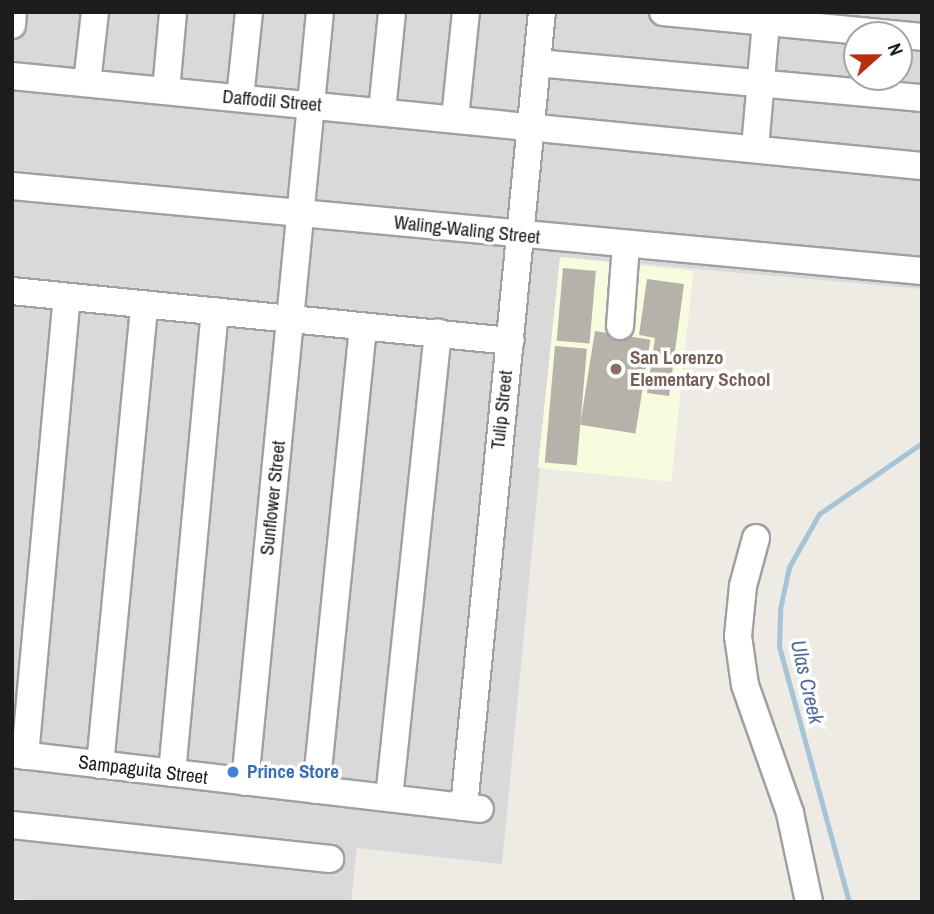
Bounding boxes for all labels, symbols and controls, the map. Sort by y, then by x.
north arrow [843,21,913,91]
text: N [882,39,910,59]
street label: Daffodil Street [222,85,322,117]
street label: Waling-Waling Street [393,211,541,249]
place label: San Lorenzo Elementary School [630,347,770,391]
marker: San Lorenzo Elementary School [608,361,624,377]
street label: Tulip Street [487,369,517,451]
street label: Sunflower Street [256,440,290,556]
water label: Ulas Creek [785,638,829,726]
street label: Sampaguita Street [77,751,209,789]
place label: Prince Store [247,761,339,783]
marker: Prince Store [225,764,241,780]

